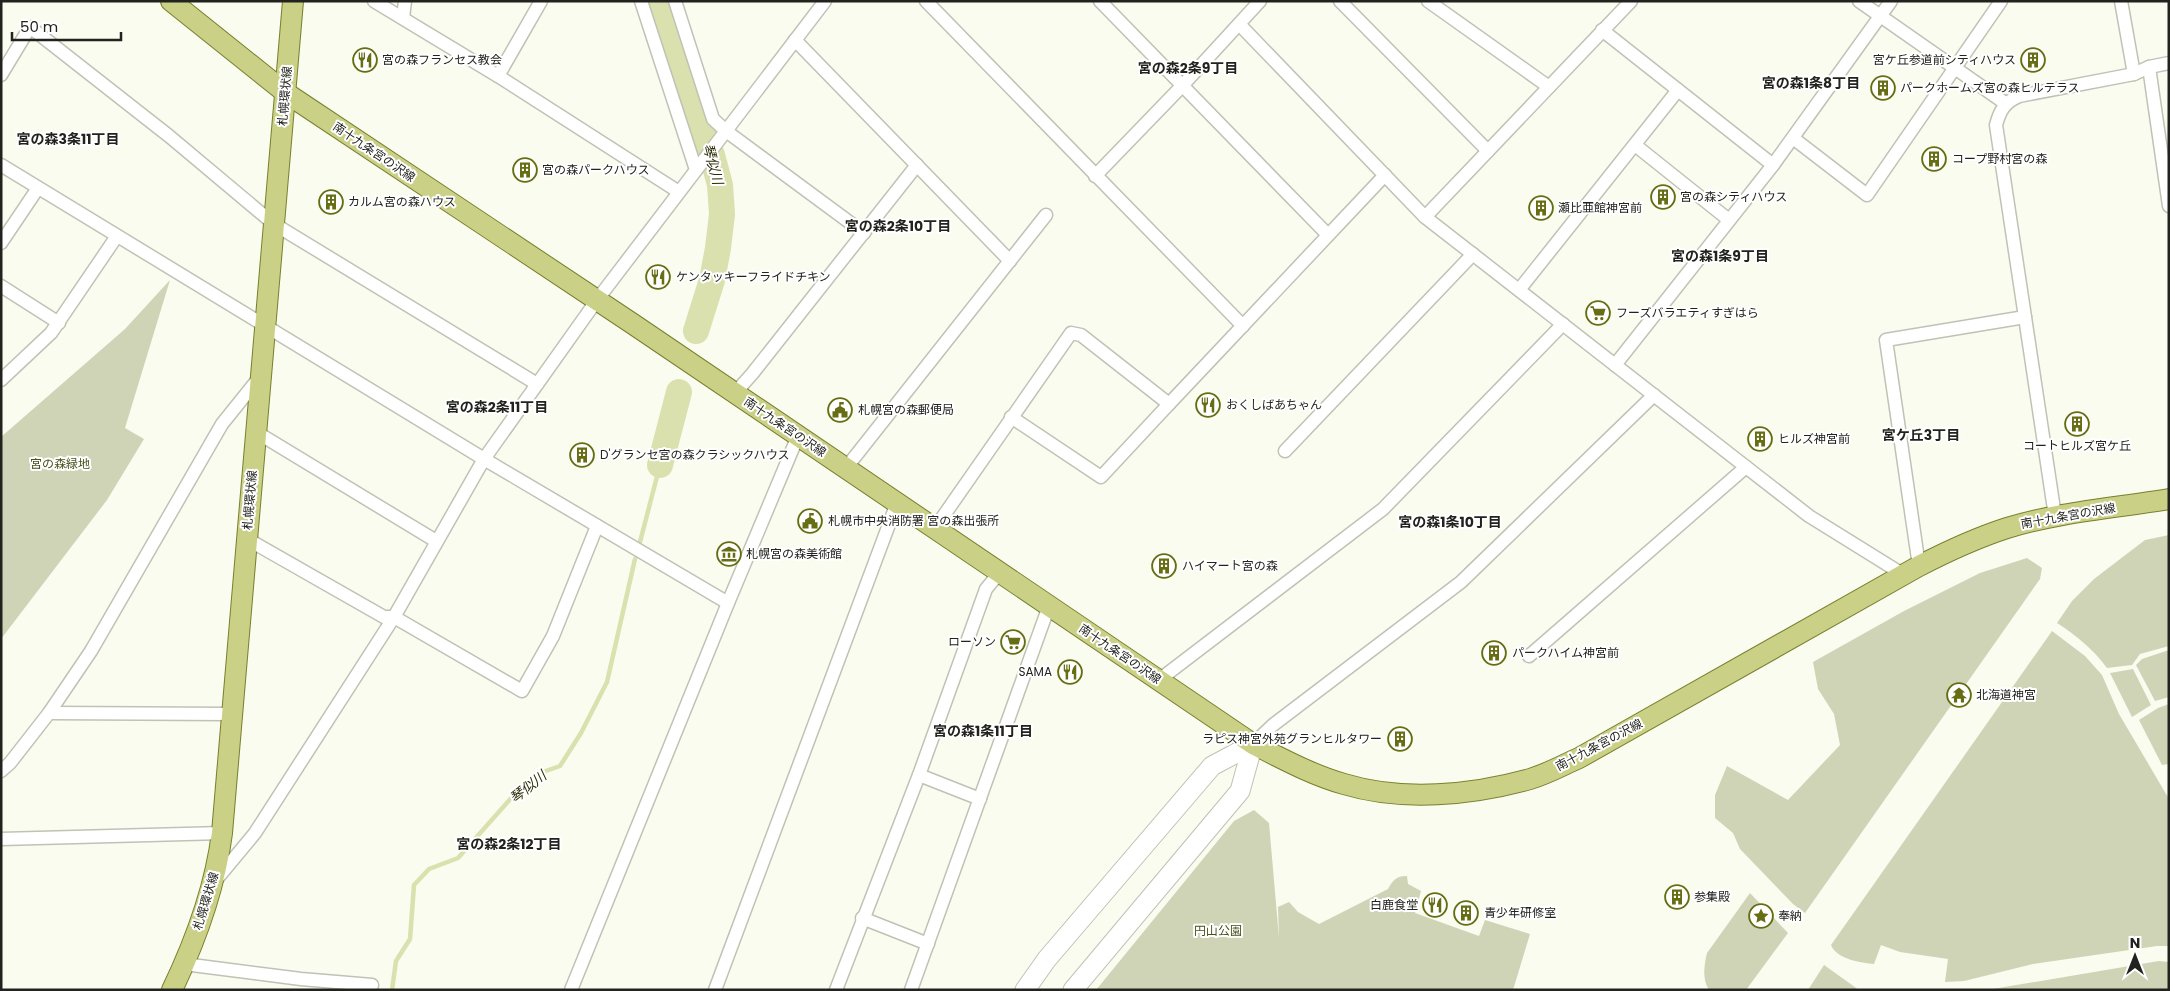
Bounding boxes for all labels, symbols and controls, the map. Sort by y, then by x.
scale bar [12,10,121,42]
text: 50 m [20,16,58,37]
restaurant icon: 宮の森フランセス教会 [352,47,378,73]
building icon: 宮ケ丘参道前シティハウス [2020,47,2046,73]
place label: 宮の森フランセス教会 [382,51,502,68]
place label: 宮ケ丘参道前シティハウス [1873,51,2016,68]
district label: 宮の森2条9丁目 [1138,58,1238,78]
street label: 札幌環状線 [273,65,296,127]
district label: 宮の森1条8丁目 [1762,73,1860,93]
building icon: パークホームズ宮の森ヒルテラス [1870,75,1896,101]
place label: パークホームズ宮の森ヒルテラス [1900,79,2079,96]
street label: 南十九条宮の沢線 [330,118,419,185]
district label: 宮の森3条11丁目 [17,129,120,149]
water label: 琴似川 [698,141,729,189]
building icon: コープ野村宮の森 [1921,146,1947,172]
place label: コープ野村宮の森 [1952,150,2047,167]
building icon: 宮の森パークハウス [512,157,538,183]
place label: 宮の森パークハウス [542,161,649,178]
building icon: 宮の森シティハウス [1650,184,1676,210]
place label: 宮の森シティハウス [1680,188,1787,205]
building icon: カルム宮の森ハウス [318,189,344,215]
place label: カルム宮の森ハウス [348,193,456,210]
building icon: 瀬比亜館神宮前 [1528,195,1554,221]
place label: 瀬比亜館神宮前 [1558,199,1642,216]
district label: 宮の森2条10丁目 [845,216,951,236]
district label: 宮の森1条9丁目 [1671,246,1769,266]
restaurant icon: ケンタッキーフライドチキン [645,264,671,290]
place label: ケンタッキーフライドチキン [676,268,831,285]
supermarket icon: フーズバラエティすぎはら [1585,300,1611,326]
place label: フーズバラエティすぎはら [1616,304,1759,321]
restaurant icon: おくしばあちゃん [1195,392,1221,418]
street label: 南十九条宮の沢線 [741,393,830,460]
place label: おくしばあちゃん [1226,396,1322,413]
district label: 宮の森2条11丁目 [446,397,548,417]
public building icon: 札幌宮の森郵便局 [827,397,853,423]
place label: 札幌宮の森郵便局 [858,401,954,418]
building icon: コートヒルズ宮ケ丘 [2064,411,2090,437]
district label: 宮ケ丘3丁目 [1882,425,1960,445]
building icon: ヒルズ神宮前 [1747,426,1773,452]
place label: ヒルズ神宮前 [1778,430,1850,447]
place label: コートヒルズ宮ケ丘 [2023,437,2131,454]
building icon: D'グランセ宮の森クラシックハウス [569,442,595,468]
place label: D'グランセ宮の森クラシックハウス [600,446,790,463]
park label: 宮の森緑地 [30,455,90,472]
street label: 札幌環状線 [238,469,261,531]
street label: 南十九条宮の沢線 [2019,499,2117,532]
public building icon: 札幌市中央消防署 宮の森出張所 [797,508,823,534]
place label: 札幌市中央消防署 宮の森出張所 [828,512,999,529]
district label: 宮の森1条10丁目 [1398,512,1502,532]
museum icon: 札幌宮の森美術館 [716,541,742,567]
place label: 札幌宮の森美術館 [746,545,842,562]
building icon: ハイマート宮の森 [1151,553,1177,579]
place label: ハイマート宮の森 [1182,557,1278,574]
street label: 南十九条宮の沢線 [1076,620,1165,687]
supermarket icon: ローソン [1000,629,1026,655]
place label: ローソン [948,633,996,650]
building icon: パークハイム神宮前 [1481,640,1507,666]
place label: パークハイム神宮前 [1512,644,1619,661]
restaurant icon: SAMA [1057,659,1083,685]
place label: SAMA [1018,663,1052,680]
temple icon: 北海道神宮 [1946,682,1972,708]
place label: 北海道神宮 [1976,686,2036,703]
street label: 南十九条宮の沢線 [1552,715,1645,775]
district label: 宮の森1条11丁目 [933,721,1033,741]
building icon: ラピス神宮外苑グランヒルタワー [1387,726,1413,752]
place label: ラピス神宮外苑グランヒルタワー [1202,730,1382,747]
water label: 琴似川 [505,765,552,808]
district label: 宮の森2条12丁目 [456,834,562,854]
street label: 札幌環状線 [189,870,222,932]
building icon: 参集殿 [1664,884,1690,910]
place label: 参集殿 [1694,888,1730,905]
restaurant icon: 白鹿食堂 [1422,892,1448,918]
place label: 白鹿食堂 [1370,896,1418,913]
building icon: 青少年研修室 [1453,900,1479,926]
place icon: 奉納 [1748,903,1774,929]
place label: 青少年研修室 [1484,904,1556,921]
place label: 奉納 [1778,907,1802,924]
park label: 円山公園 [1194,922,1242,939]
north arrow [2110,931,2160,981]
text: N [2130,933,2140,953]

